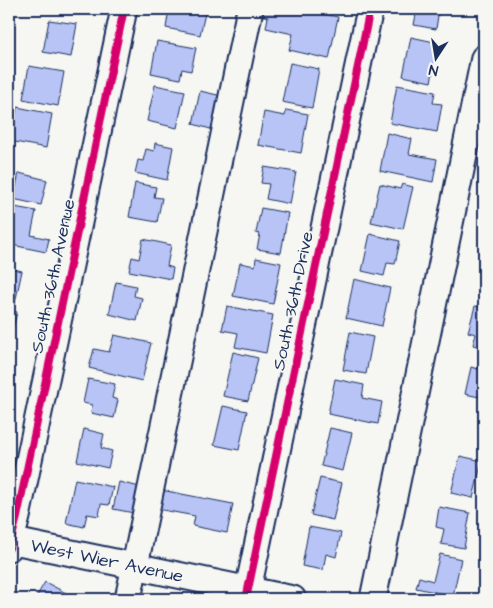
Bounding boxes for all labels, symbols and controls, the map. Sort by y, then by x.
north arrow [410,32,460,82]
text: N [427,59,440,80]
street label: South 36th Avenue [24,197,82,355]
street label: South 36th Drive [266,229,320,373]
street label: West Wier Avenue [28,532,186,588]

